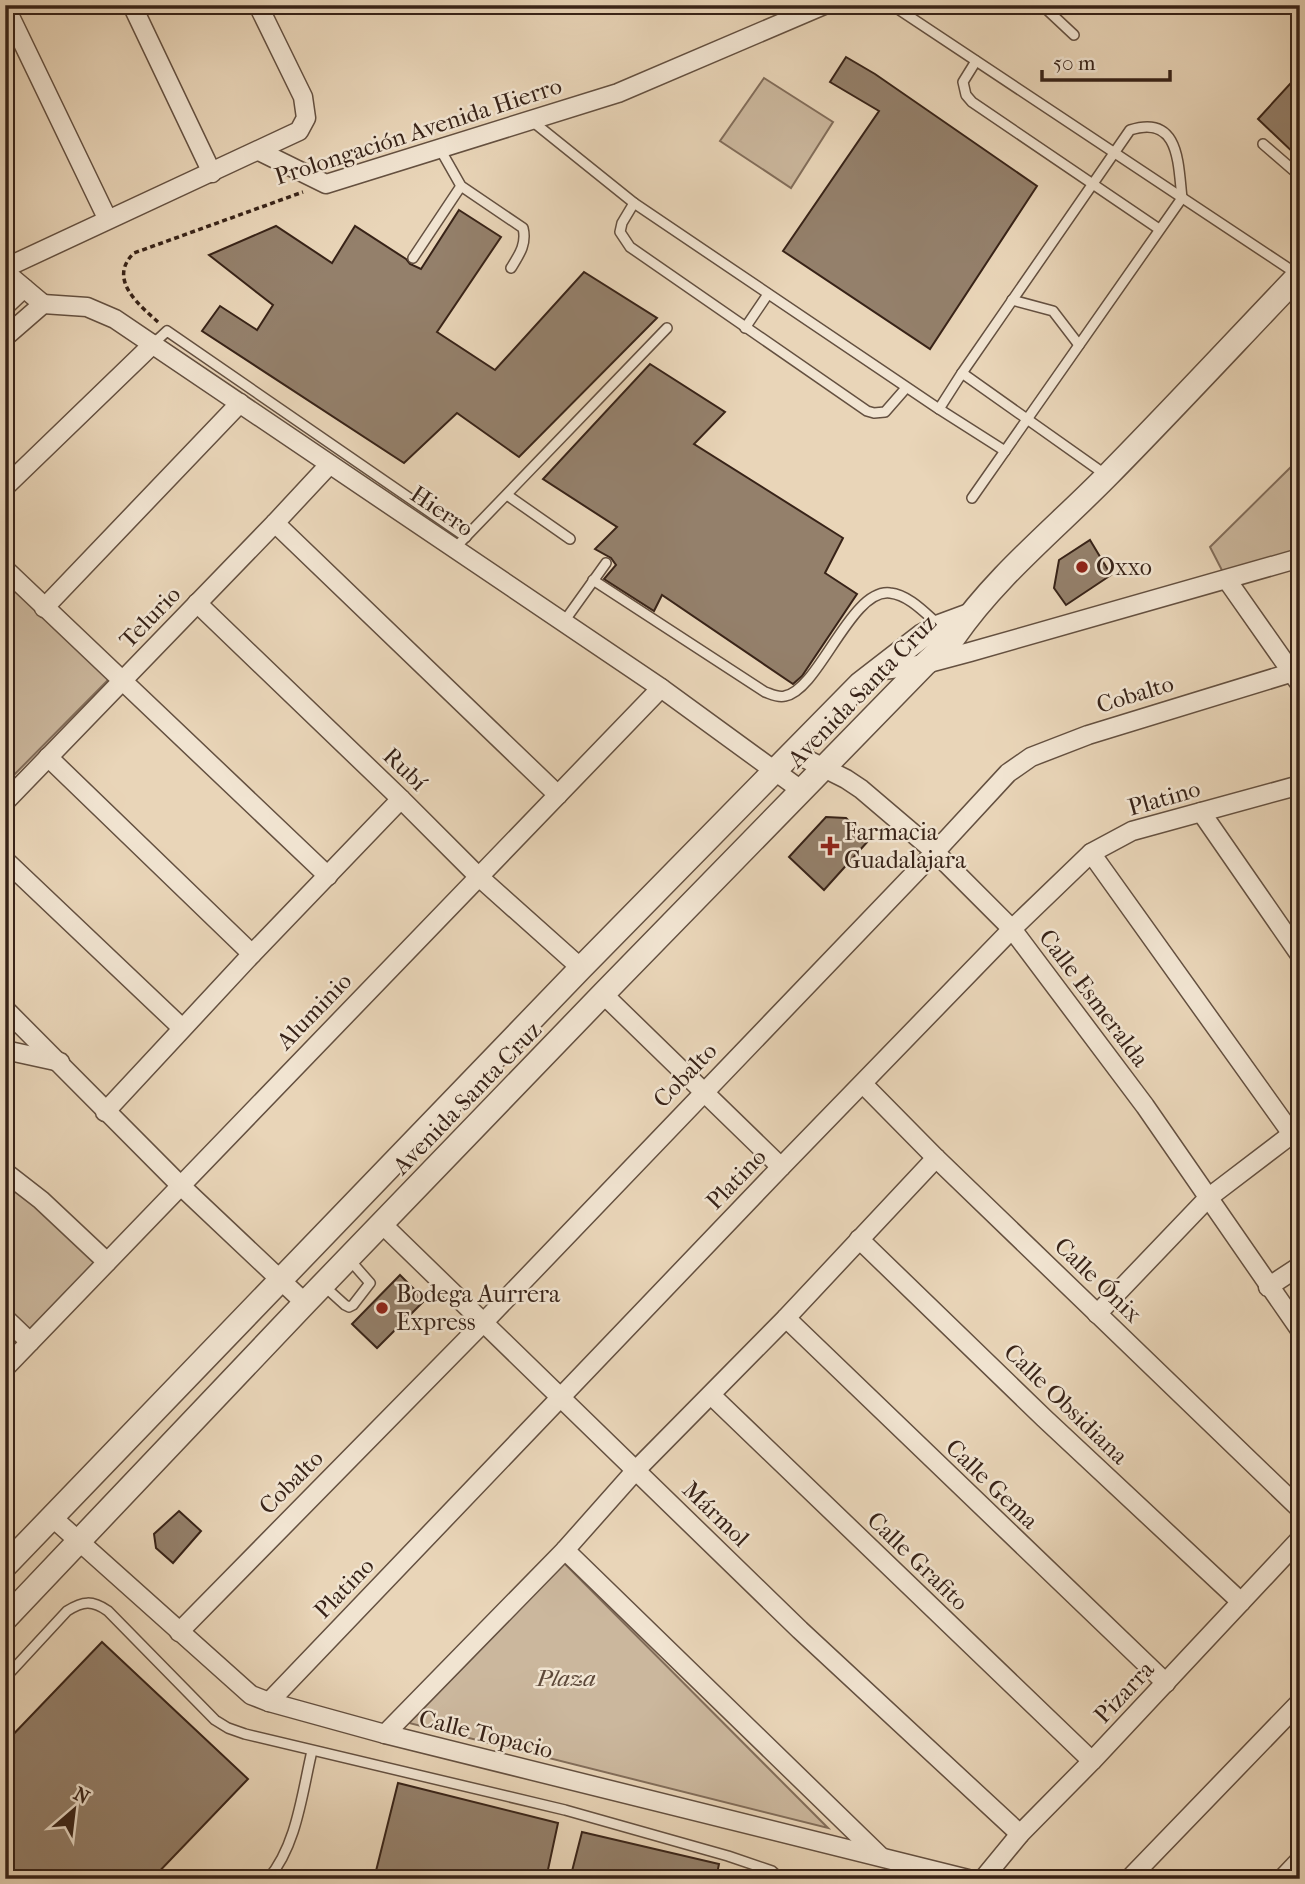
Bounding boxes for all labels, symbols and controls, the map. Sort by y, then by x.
scale bar [1042,38,1170,82]
text: 50 m [1053,51,1096,75]
street label: Prolongación Avenida Hierro [271,71,565,191]
street label: Hierro [405,480,479,542]
place label: Oxxo [1096,553,1152,581]
marker: Oxxo [1074,559,1090,575]
street label: Telurio [114,580,186,654]
street label: Avenida Santa Cruz [781,609,942,774]
street label: Cobalto [1093,669,1177,719]
street label: Rubí [377,742,433,797]
street label: Platino [1125,774,1203,822]
place label: Farmacia Guadalajara [844,818,967,874]
marker: Farmacia Guadalajara [822,838,838,854]
street label: Calle Esmeralda [1033,924,1155,1073]
street label: Aluminio [270,967,357,1056]
street label: Avenida Santa Cruz [386,1016,547,1181]
street label: Cobalto [647,1037,723,1113]
street label: Platino [700,1143,772,1215]
street label: Calle Ónix [1049,1231,1148,1329]
place label: Bodega Aurrera Express [396,1280,561,1336]
marker: Bodega Aurrera Express [374,1300,390,1316]
street label: Calle Obsidiana [998,1338,1134,1471]
street label: Calle Gema [940,1433,1045,1535]
street label: Cobalto [253,1444,329,1520]
street label: Mármol [677,1476,755,1553]
street label: Calle Grafito [862,1506,974,1616]
street label: Platino [308,1552,380,1624]
street label: Pizarra [1088,1654,1160,1729]
park label: Plaza [535,1664,596,1692]
street label: Calle Topacio [416,1704,556,1764]
north arrow [38,1776,108,1846]
text: N [70,1783,94,1809]

